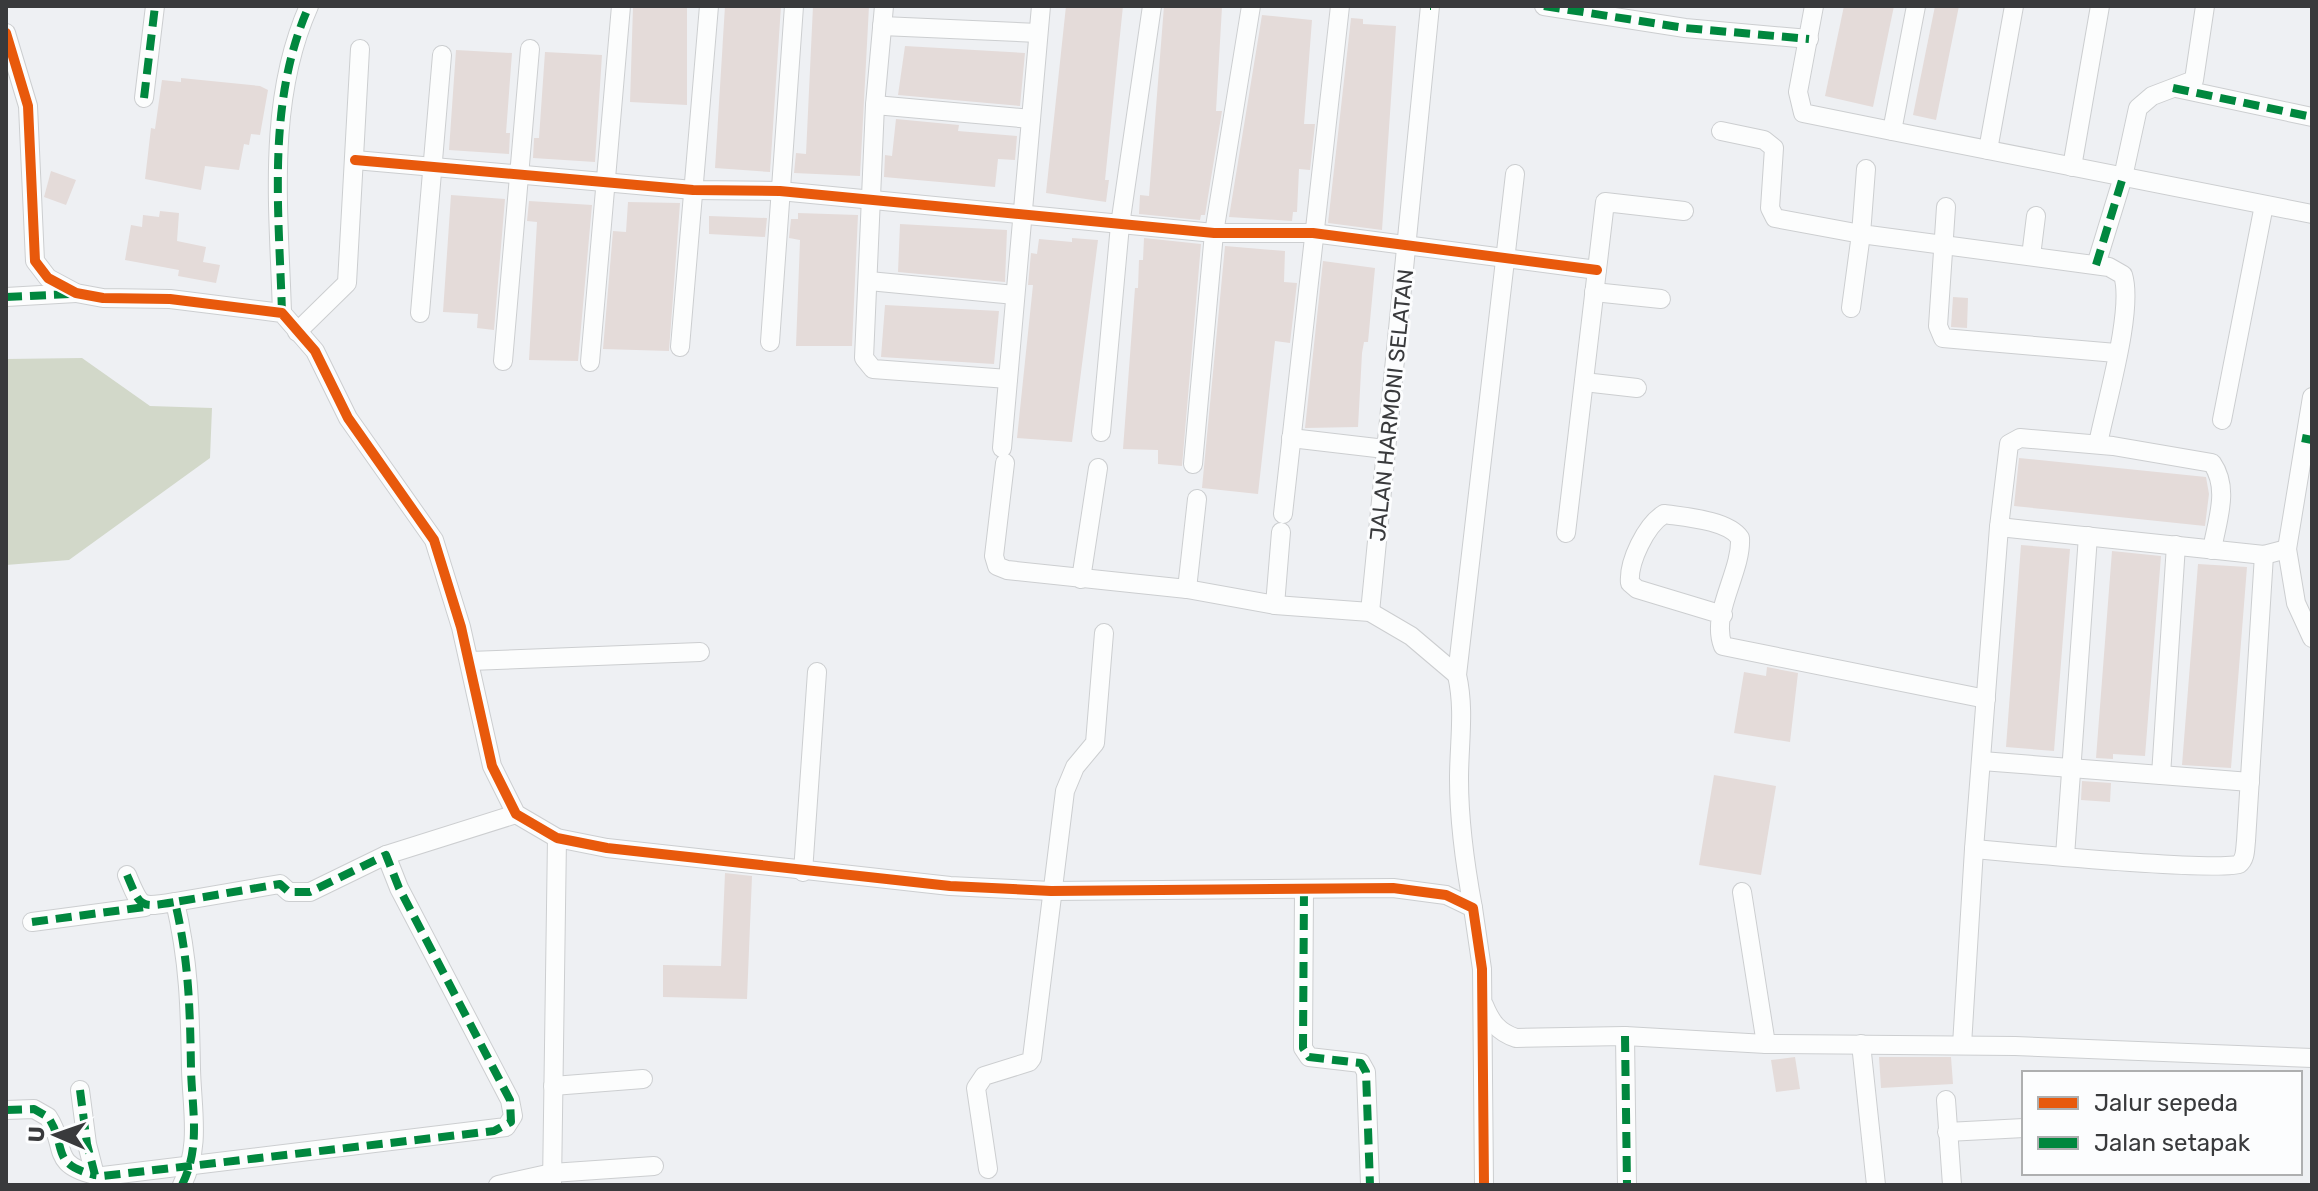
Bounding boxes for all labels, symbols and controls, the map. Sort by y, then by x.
street label: JALAN HARMONI SELATAN [1364,268,1419,543]
legend [2022,1071,2302,1175]
text: Jalur sepeda [2094,1089,2238,1117]
north arrow [16,1095,96,1175]
text: U [23,1126,50,1143]
text: Jalan setapak [2094,1129,2251,1157]

